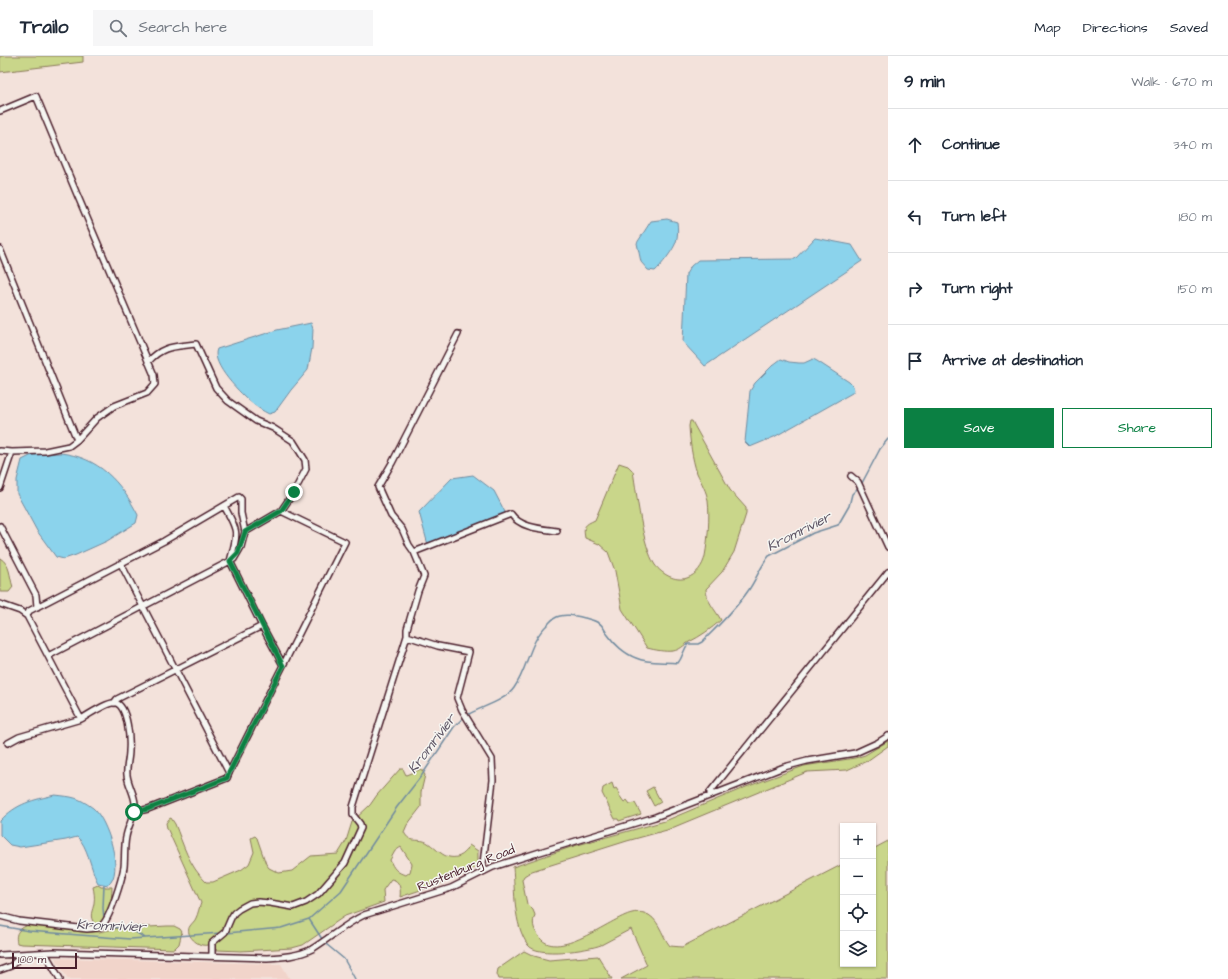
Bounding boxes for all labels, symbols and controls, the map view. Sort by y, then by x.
search box [93,10,373,46]
text: Trailo [20,14,69,41]
icon: search [107,17,129,39]
text: Search here [139,17,227,38]
text: Map [1034,18,1061,38]
text: Directions [1083,18,1148,38]
text: Saved [1170,18,1208,38]
text: 9 min [904,70,945,94]
text: Walk · 670 m [1131,73,1212,91]
icon: ahead [904,134,926,156]
text: Continue [942,134,1000,155]
text: 340 m [1173,136,1212,154]
icon: left [904,206,926,228]
text: Turn left [942,206,1006,227]
text: 180 m [1178,208,1212,226]
icon: right [904,278,926,300]
text: Turn right [942,278,1013,299]
text: 150 m [1178,280,1212,298]
icon: arrive [904,350,926,372]
text: Arrive at destination [942,350,1083,371]
button: Save [904,408,1054,448]
button: Share [1062,408,1212,448]
route end [285,483,303,501]
water label: Kromrivier [763,507,836,557]
water label: Kromrivier [403,709,462,778]
route start [125,803,143,821]
map controls [840,823,876,967]
button: + [840,823,876,859]
street label: Rustenburg Road [414,840,518,897]
button: − [840,859,876,895]
button: locate [840,895,876,931]
water label: Kromrivier [76,915,147,937]
button: layers [840,931,876,967]
scale bar [12,951,77,970]
text: 100 m [18,952,46,967]

